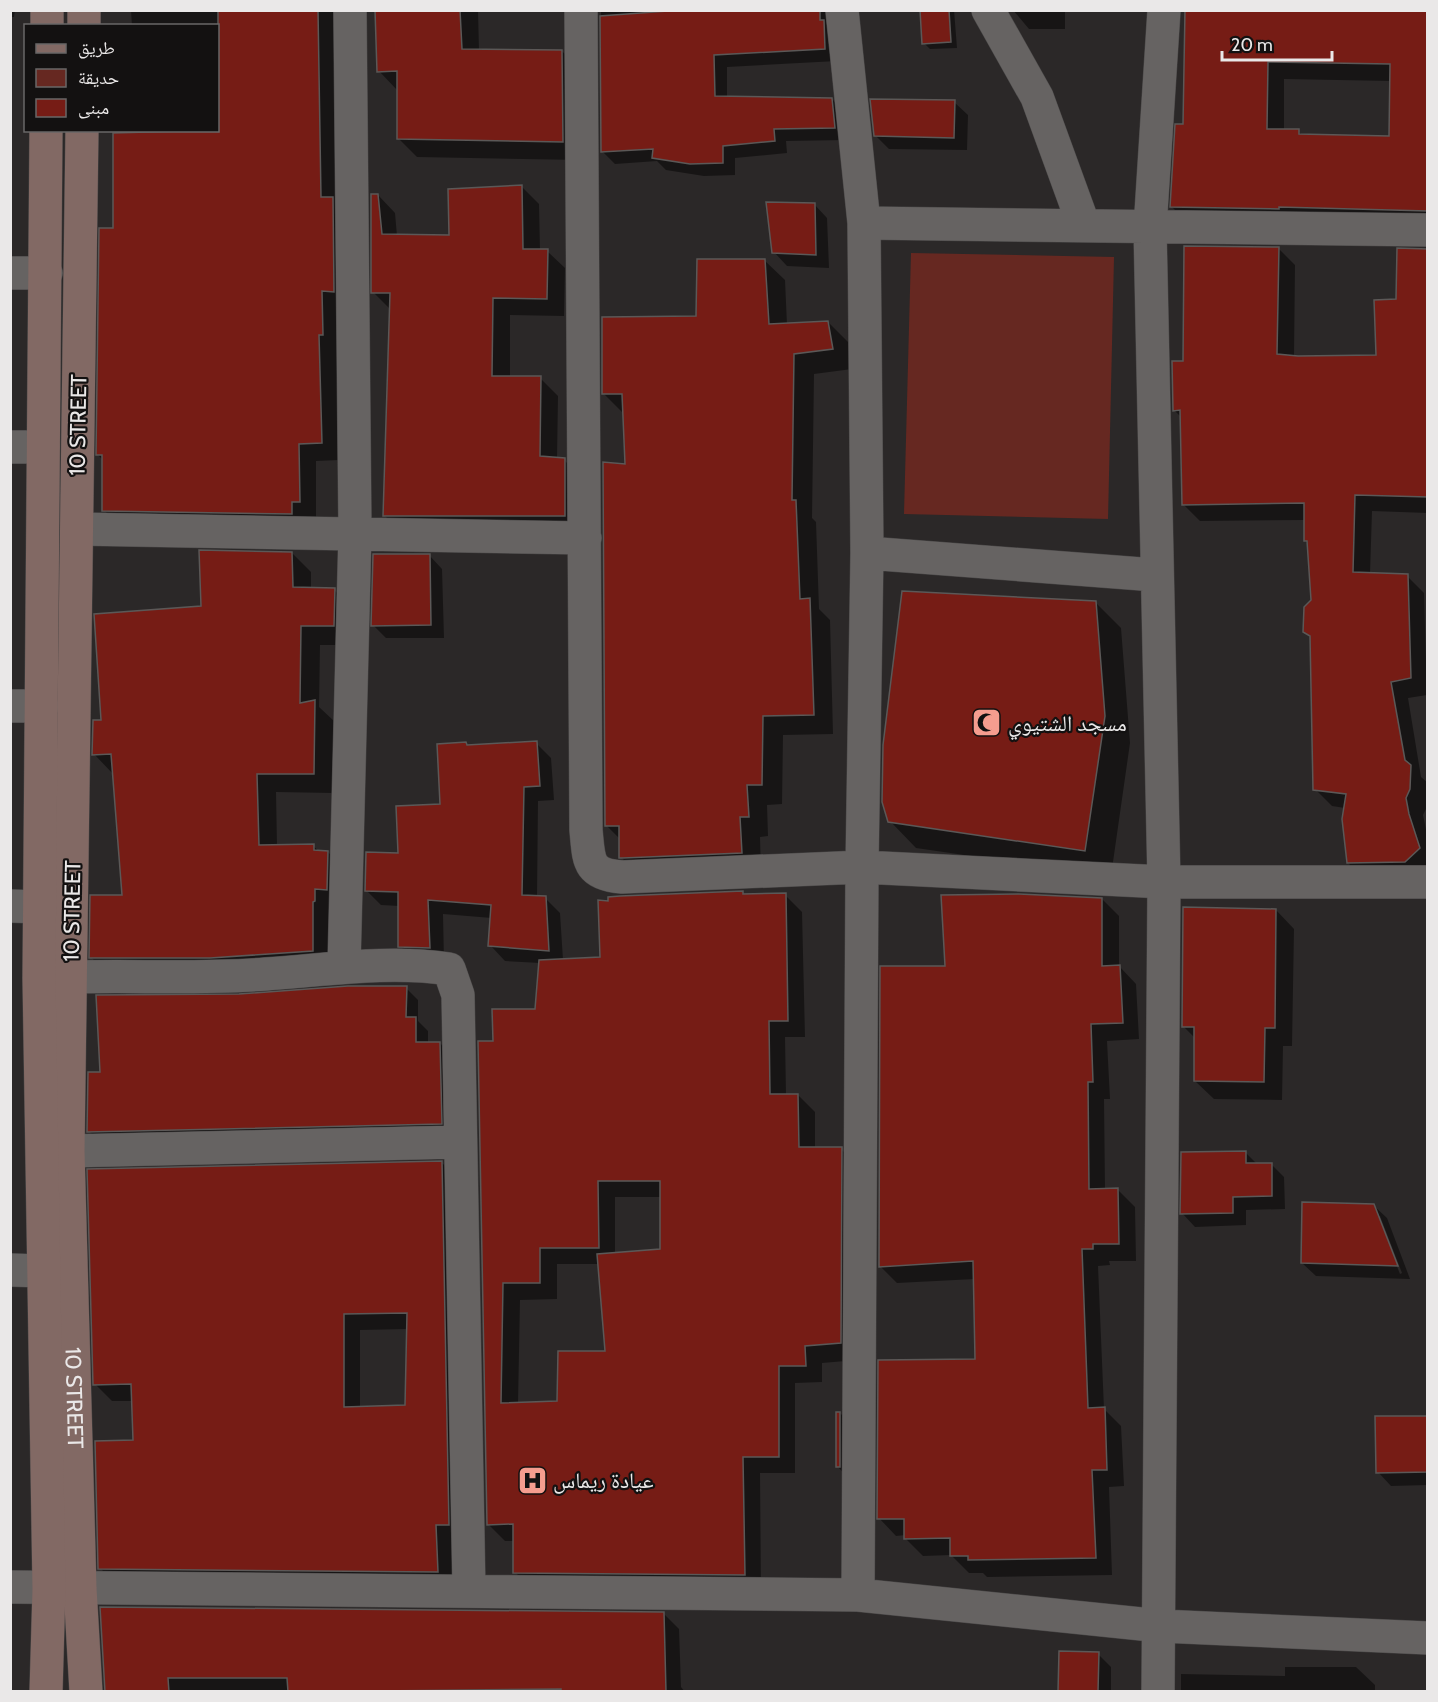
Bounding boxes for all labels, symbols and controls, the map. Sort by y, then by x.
legend [24,24,219,132]
scale bar [1222,24,1332,62]
text: 20 m [1231,34,1273,56]
text: طريق [78,37,115,59]
text: حديقة [78,67,119,89]
text: مبنى [78,97,109,119]
street label: 10 STREET [64,374,92,476]
mosque icon: مسجد الشتيوي [971,707,1003,739]
place label: مسجد الشتيوي [1008,710,1127,740]
street label: 10 STREET [58,860,86,962]
street label: 10 STREET [60,1347,90,1449]
hospital icon: عيادة ريماس [516,1464,548,1496]
place label: عيادة ريماس [553,1467,654,1494]

